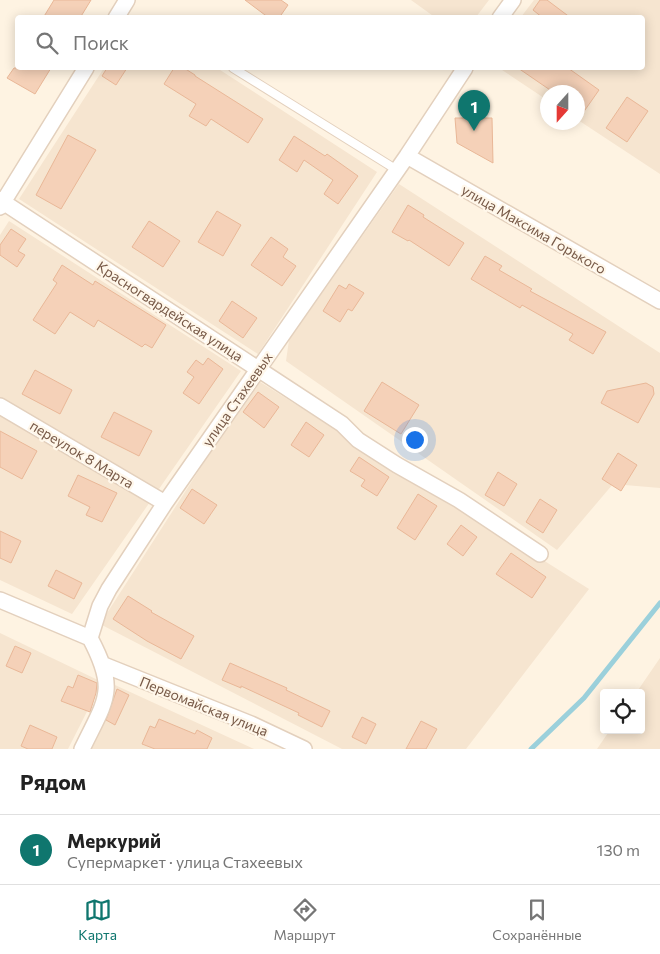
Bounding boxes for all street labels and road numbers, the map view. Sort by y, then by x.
street label: улица Максима Горького [459,181,609,277]
street label: Красногвардейская улица [94,257,246,365]
street label: улица Стахеевых [198,348,276,449]
street label: переулок 8 Марта [27,416,137,492]
street label: Первомайская улица [137,672,271,740]

